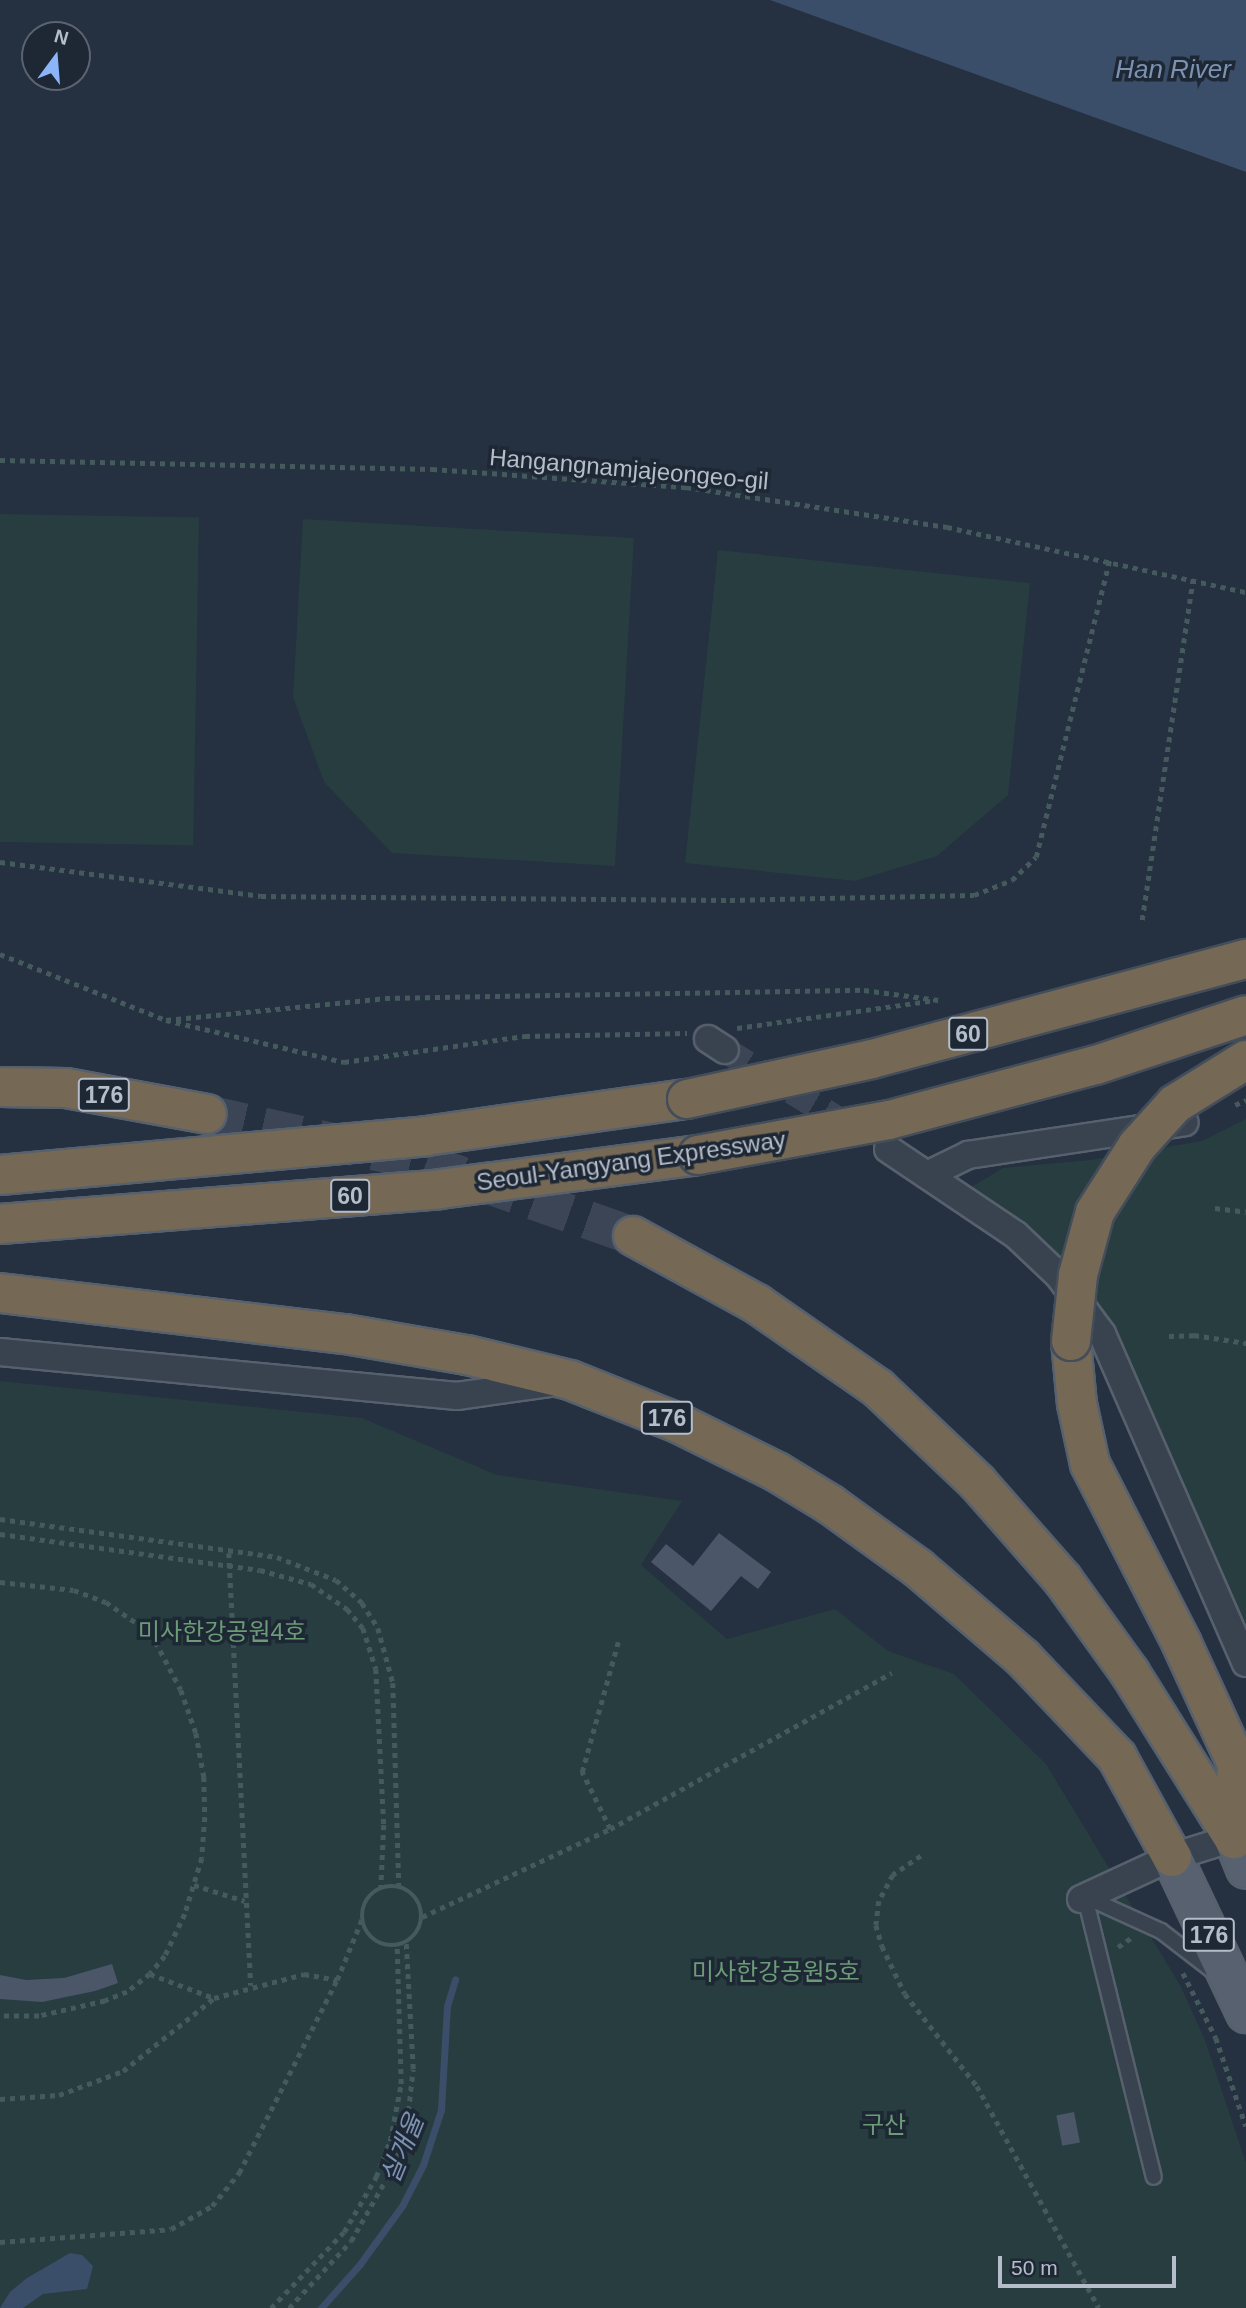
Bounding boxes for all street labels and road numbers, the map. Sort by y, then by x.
street label: Hangangnamjajeongeo-gil [488,442,770,496]
road number: 60 [947,1015,989,1054]
road number: 176 [78,1076,130,1114]
street label: Seoul-Yangyang Expressway [475,1125,787,1197]
road number: 60 [329,1176,371,1216]
road number: 176 [641,1399,693,1438]
road number: 176 [1183,1916,1235,1954]

